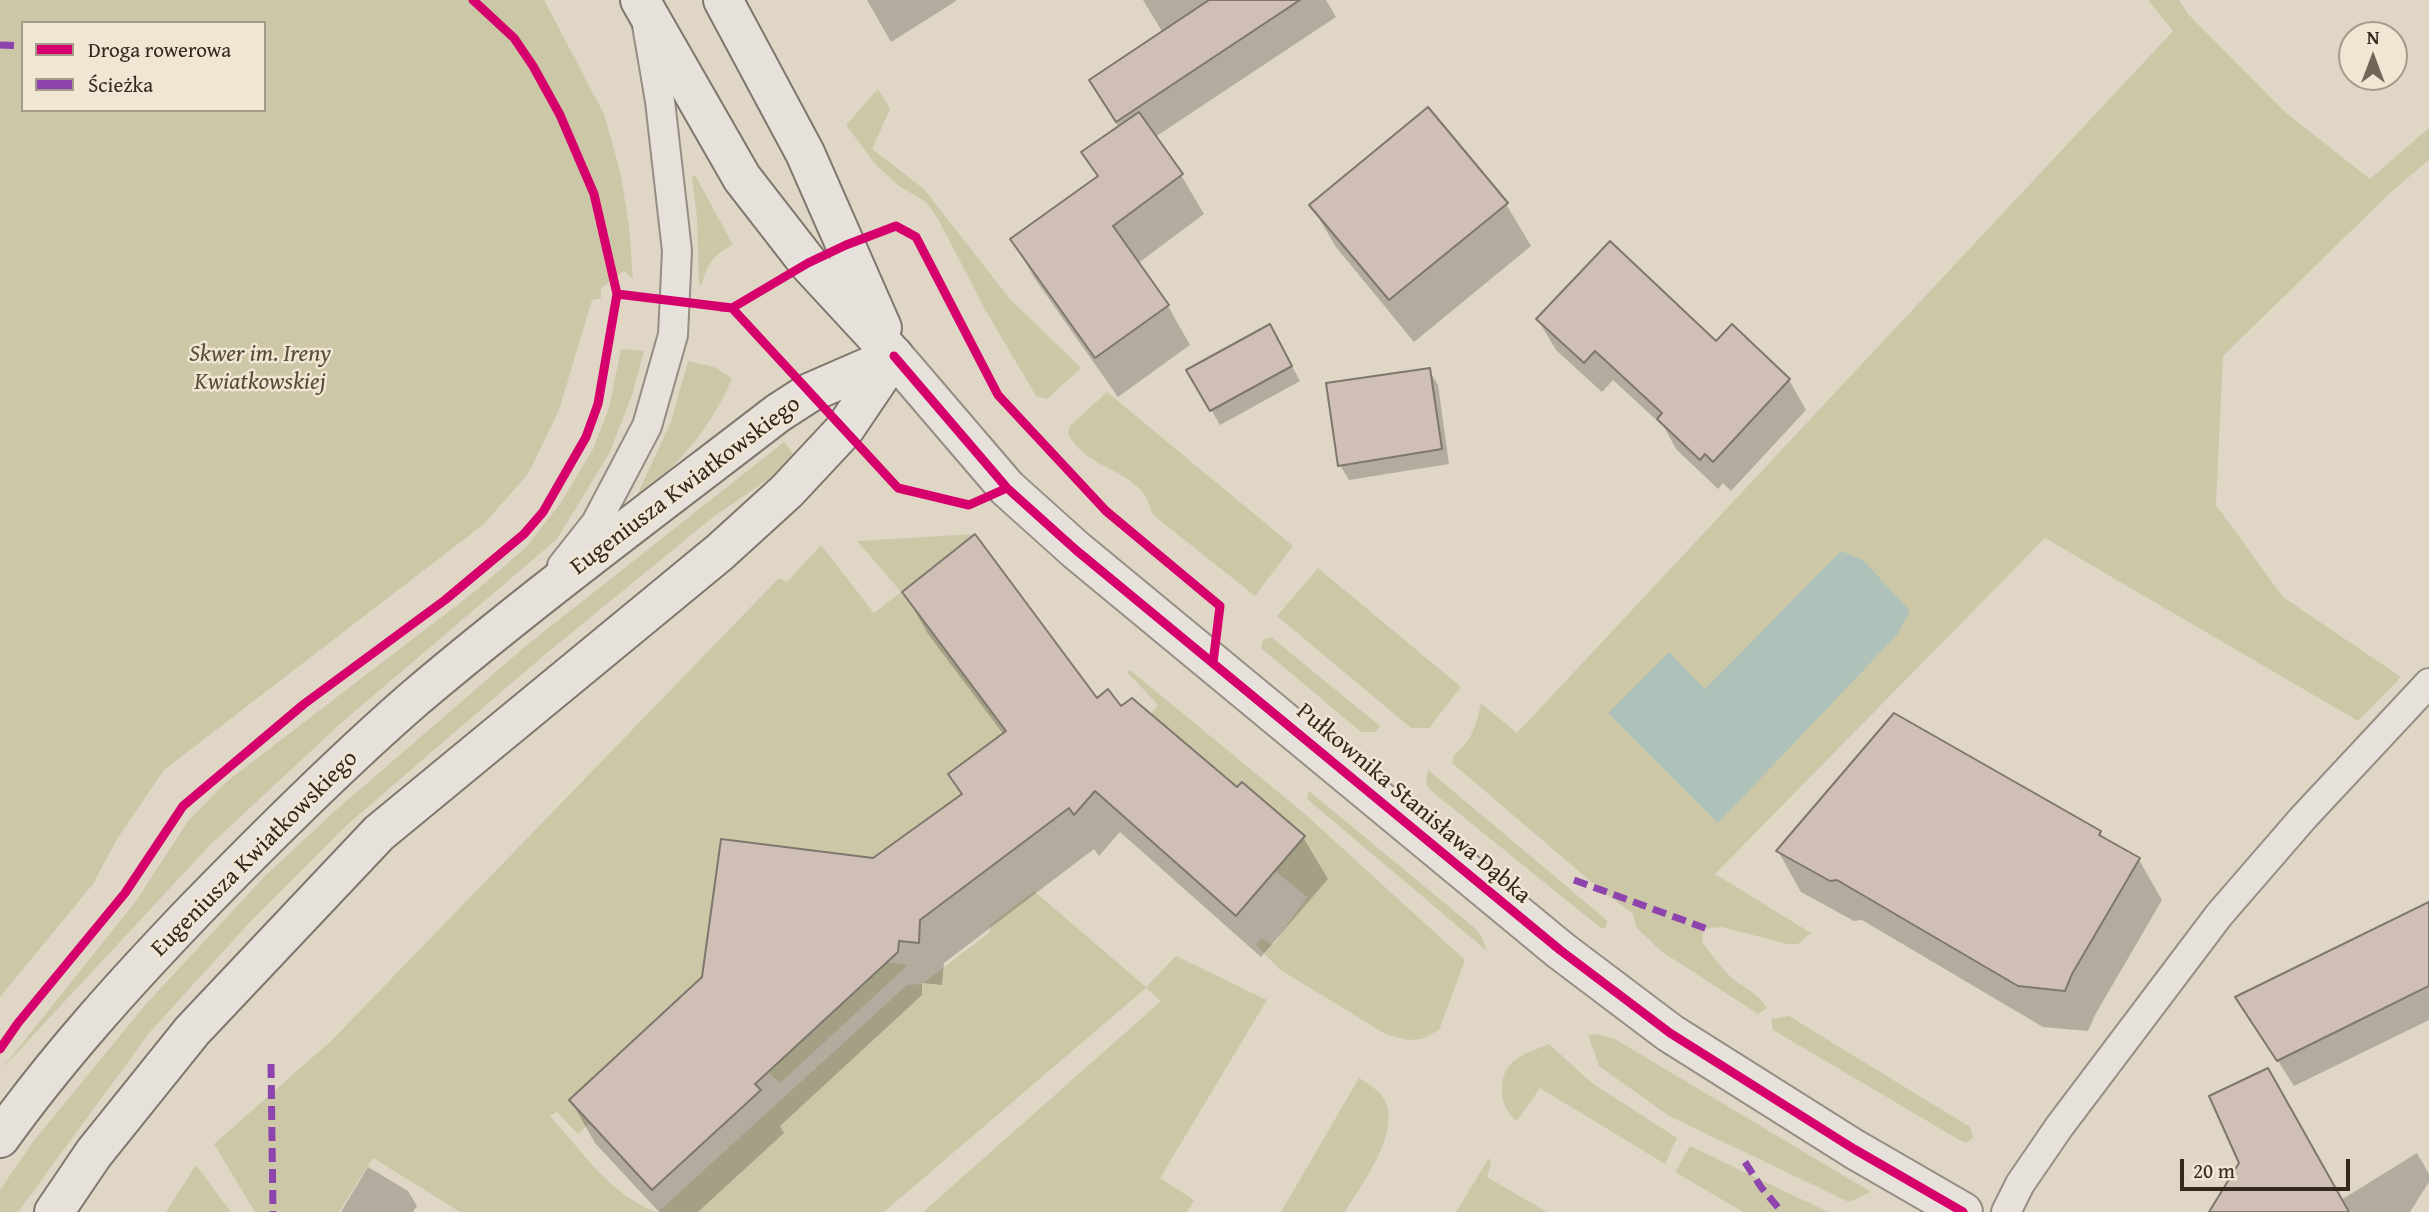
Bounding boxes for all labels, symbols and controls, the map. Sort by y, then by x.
legend [21,21,266,112]
north arrow [2338,21,2408,91]
text: N [2367,23,2379,51]
text: Droga rowerowa [88,34,231,65]
text: Ścieżka [88,69,153,100]
park label: Skwer im. Ireny Kwiatkowskiej [189,341,331,397]
street label: Eugeniusza Kwiatkowskiego [565,390,807,582]
street label: Pułkownika Stanisława Dąbka [1290,697,1536,911]
street label: Eugeniusza Kwiatkowskiego [146,745,364,963]
scale bar [2184,1146,2354,1190]
text: 20 m [2193,1155,2235,1186]

